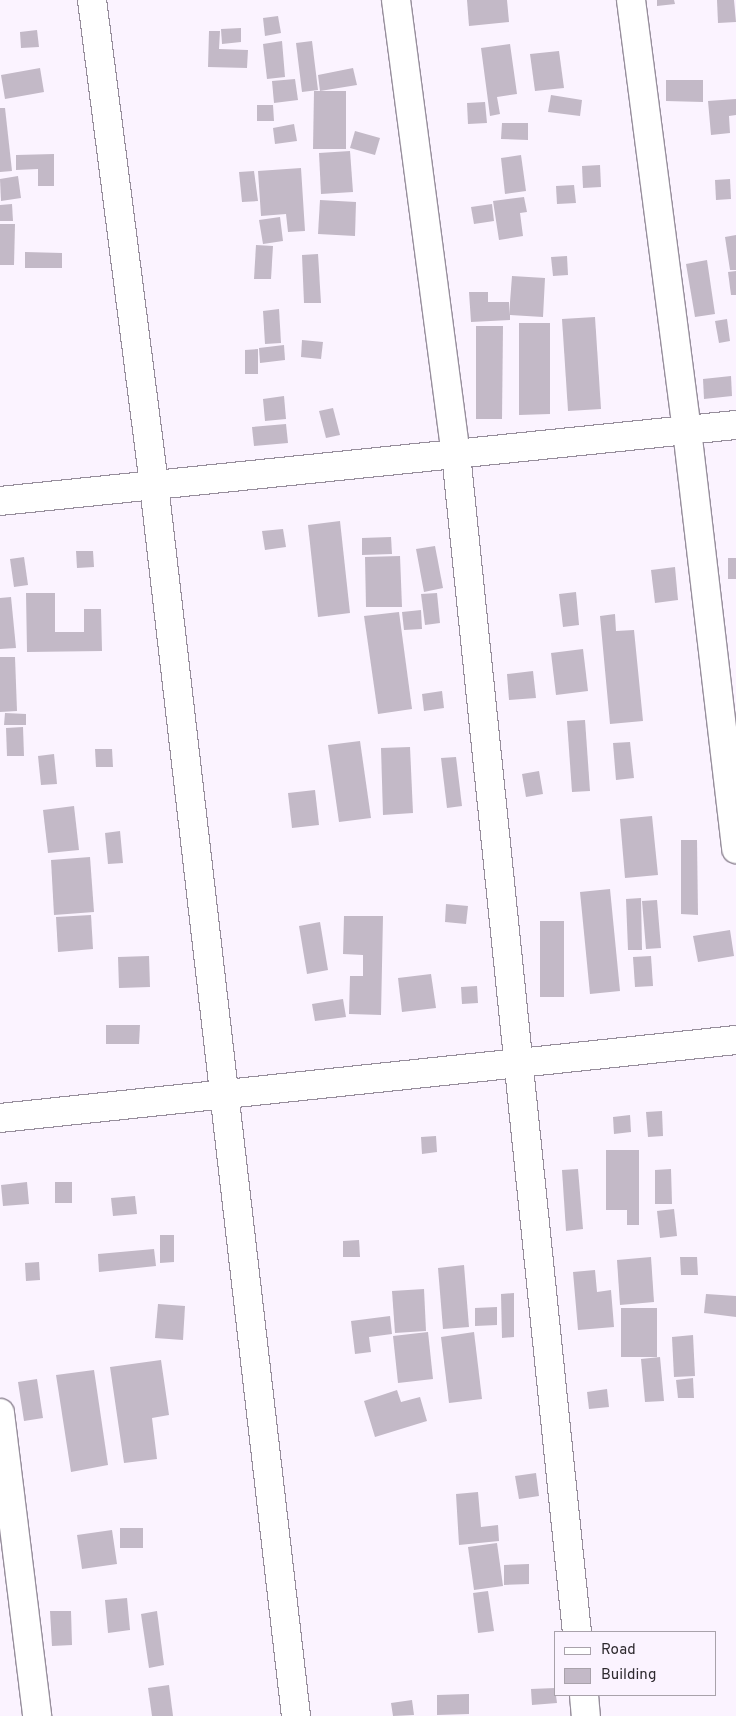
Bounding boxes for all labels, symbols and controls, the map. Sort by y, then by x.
legend [554,1631,716,1696]
text: Road [601,1641,636,1660]
text: Building [601,1666,656,1685]

